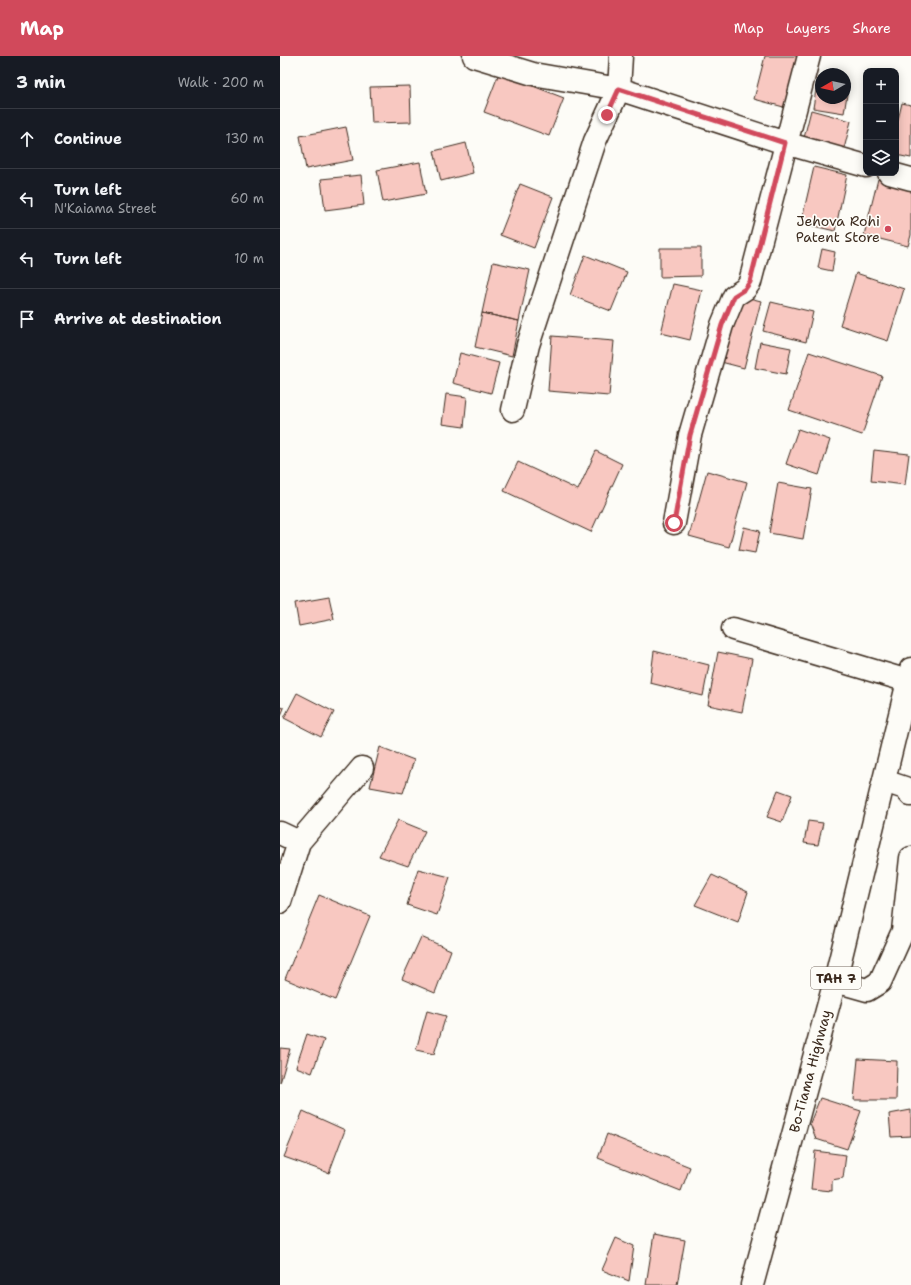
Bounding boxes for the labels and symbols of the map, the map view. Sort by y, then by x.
north arrow [815,68,851,104]
route end [598,106,616,124]
place label: Jehova Rohi Patent Store [796,212,880,246]
marker: Jehova Rohi Patent Store [883,224,893,234]
route start [665,514,683,532]
road number: TAH 7 [811,967,861,989]
street label: Bo-Tiama Highway [785,1008,835,1134]

